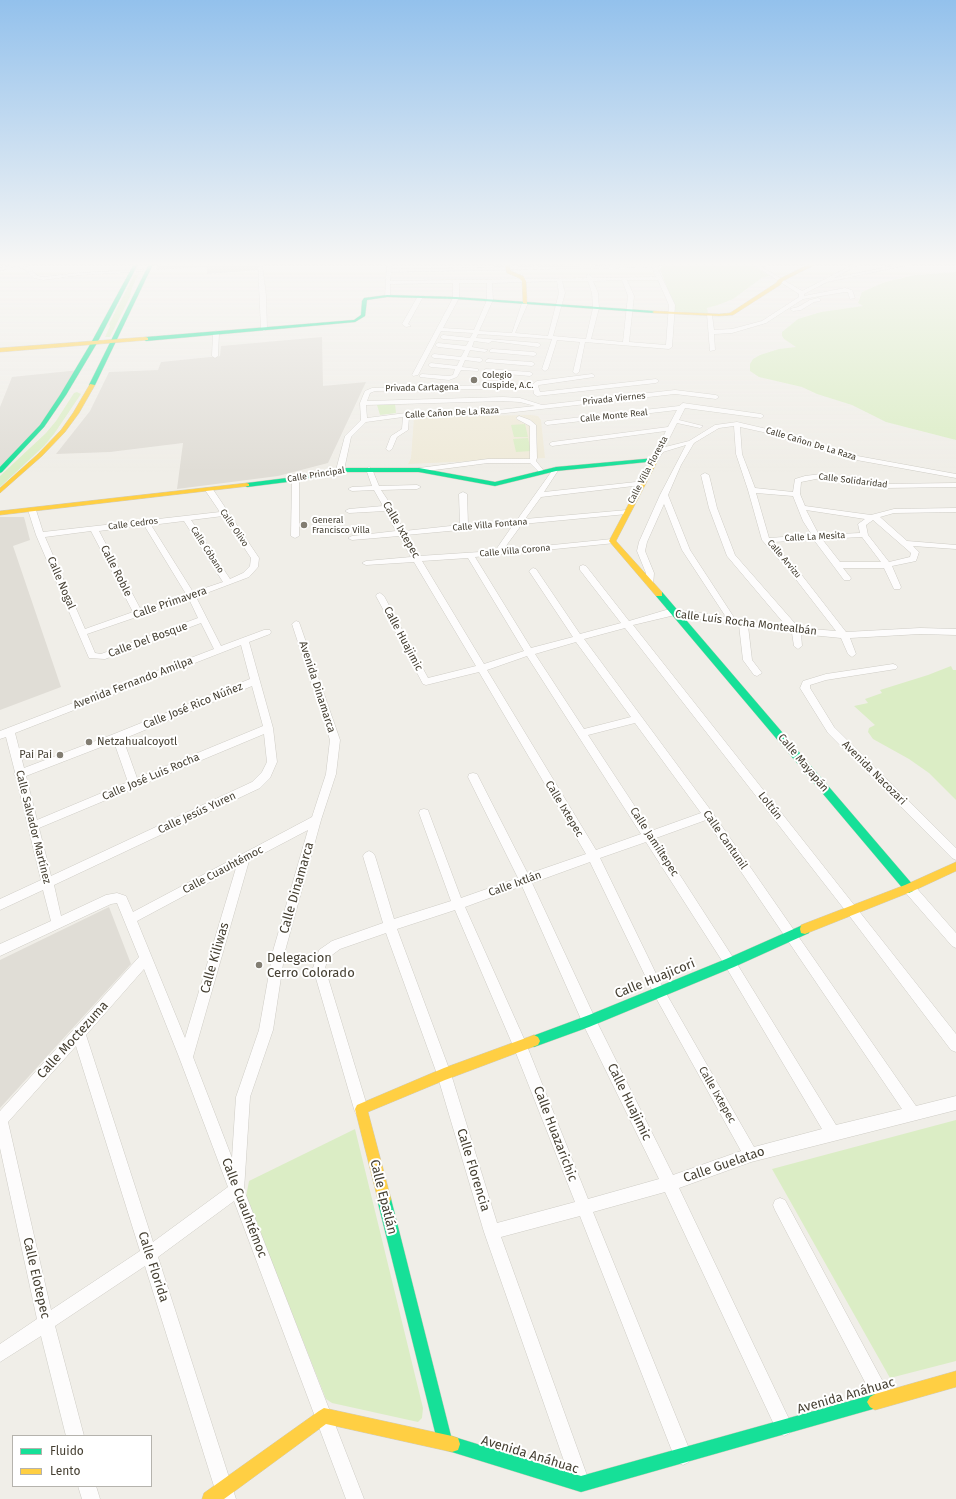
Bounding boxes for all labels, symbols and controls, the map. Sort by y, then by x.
place label: Colegio Cuspide, A.C. [482,370,533,391]
marker: Colegio Cuspide, A.C. [469,375,479,385]
street label: Privada Cartagena [385,382,459,394]
street label: Privada Viernes [582,390,646,408]
street label: Calle Cañon De La Raza [405,405,499,421]
street label: Calle Monte Real [580,407,648,425]
street label: Calle Cañon De La Raza [764,425,858,463]
street label: Calle Villa Floresta [626,434,670,506]
street label: Calle Principal [286,465,346,485]
street label: Calle Solidaridad [818,471,888,491]
street label: Calle Ixtepec [379,499,423,561]
street label: Calle Olivo [217,507,251,549]
place label: General Francisco Villa [312,515,370,536]
street label: Calle Cedros [107,516,159,532]
street label: Calle Villa Fontana [452,516,528,534]
marker: General Francisco Villa [299,520,309,530]
street label: Calle Cóbano [188,525,226,575]
street label: Calle La Mesita [784,530,846,544]
street label: Calle Arvizu [765,538,803,580]
street label: Calle Roble [97,543,135,599]
street label: Calle Villa Corona [479,543,551,559]
street label: Calle Nogal [44,555,78,611]
street label: Calle Primavera [131,584,209,622]
street label: Calle Huajimic [381,605,425,673]
street label: Calle Luís Rocha Montealbán [674,608,818,638]
street label: Calle Del Bosque [106,619,190,661]
street label: Avenida Dinamarca [296,639,338,735]
street label: Avenida Fernando Amilpa [71,654,195,712]
street label: Calle José Rico Núñez [141,680,245,732]
street label: Calle Mayapán [775,731,831,795]
place label: Netzahualcoyotl [97,735,177,749]
marker: Netzahualcoyotl [84,737,94,747]
street label: Avenida Nacozari [839,738,909,808]
place label: Pai Pai [19,748,52,762]
marker: Pai Pai [55,750,65,760]
street label: Calle José Luis Rocha [100,751,202,803]
street label: Calle Salvador Martínez [12,769,54,885]
street label: Calle Ixtepec [542,778,586,840]
street label: Calle Jesús Yuren [156,789,238,837]
street label: Loltún [755,789,785,823]
street label: Calle Jamiltepec [627,805,681,879]
street label: Calle Cantunil [700,808,750,872]
street label: Calle Dinamarca [276,840,318,936]
street label: Calle Cuauhtémoc [180,843,266,897]
street label: Calle Ixtlán [487,868,543,900]
street label: Calle Kiliwas [197,921,233,995]
place label: Delegacion Cerro Colorado [267,950,355,981]
street label: Calle Huajicori [613,956,697,1002]
marker: Delegacion Cerro Colorado [254,960,264,970]
street label: Calle Moctezuma [34,998,112,1082]
street label: Calle Huajimic [604,1061,654,1143]
street label: Calle Ixtepec [695,1064,739,1126]
street label: Calle Huazarichic [530,1084,580,1184]
street label: Calle Florencia [453,1127,493,1213]
street label: Calle Guelatao [681,1144,767,1186]
street label: Calle Cuauhtémoc [218,1156,270,1260]
street label: Calle Epatlán [366,1158,400,1236]
street label: Calle Florida [134,1230,172,1304]
street label: Calle Elotepec [19,1236,53,1320]
street label: Avenida Anáhuac [795,1375,897,1417]
street label: Avenida Anáhuac [479,1433,581,1477]
legend [12,1435,152,1487]
text: Fluido [50,1444,84,1458]
text: Lento [50,1464,80,1478]

